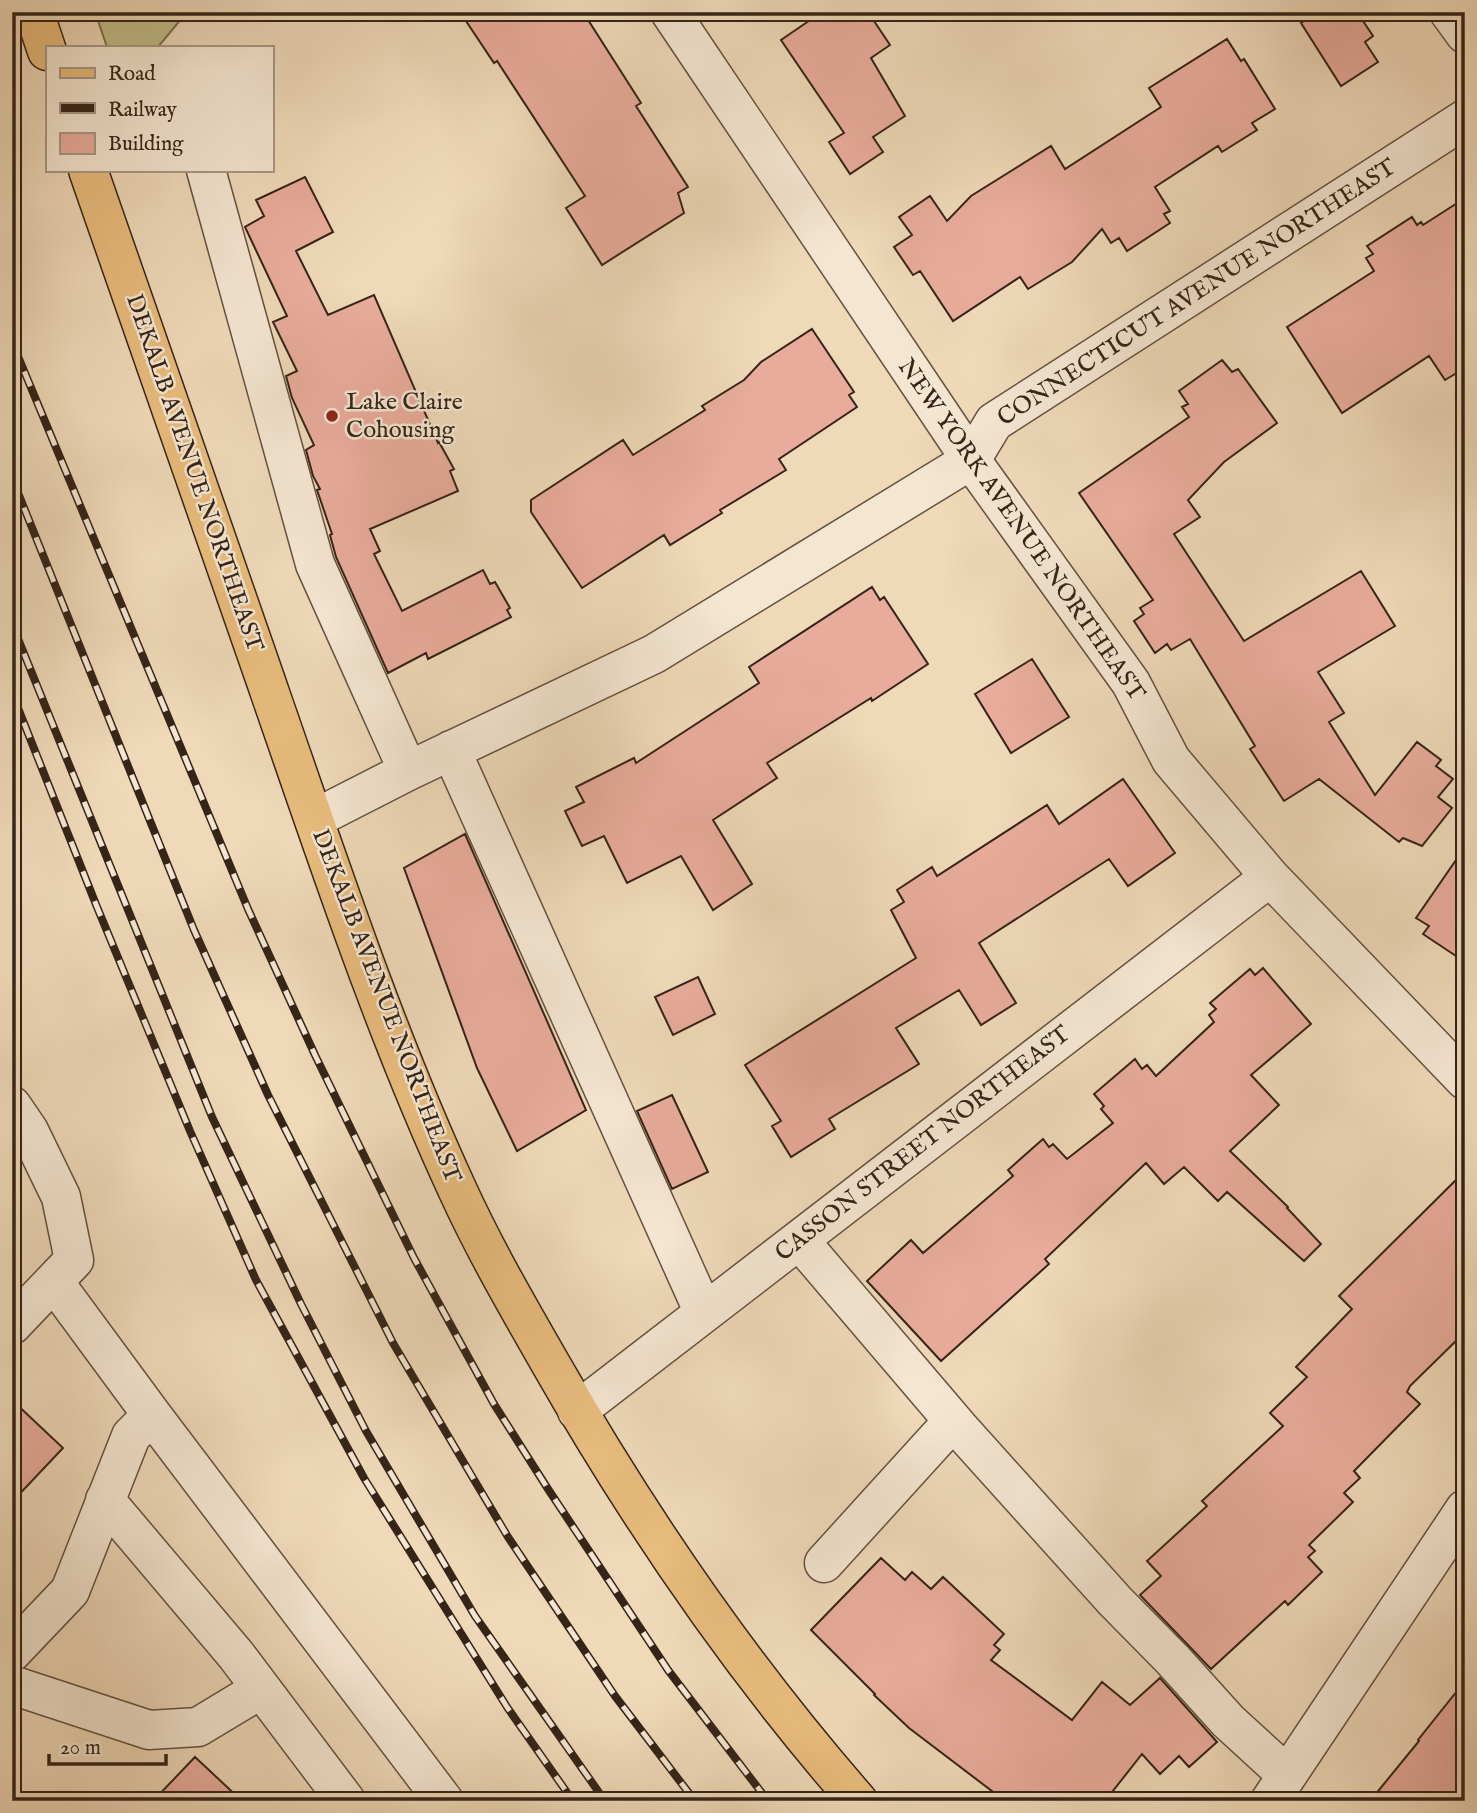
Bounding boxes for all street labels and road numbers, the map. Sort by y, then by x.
street label: CONNECTICUT AVENUE NORTHEAST [992,152,1403,434]
street label: DEKALB AVENUE NORTHEAST [118,290,270,656]
street label: NEW YORK AVENUE NORTHEAST [890,353,1152,708]
street label: DEKALB AVENUE NORTHEAST [304,825,468,1188]
street label: CASSON STREET NORTHEAST [769,1019,1077,1269]

